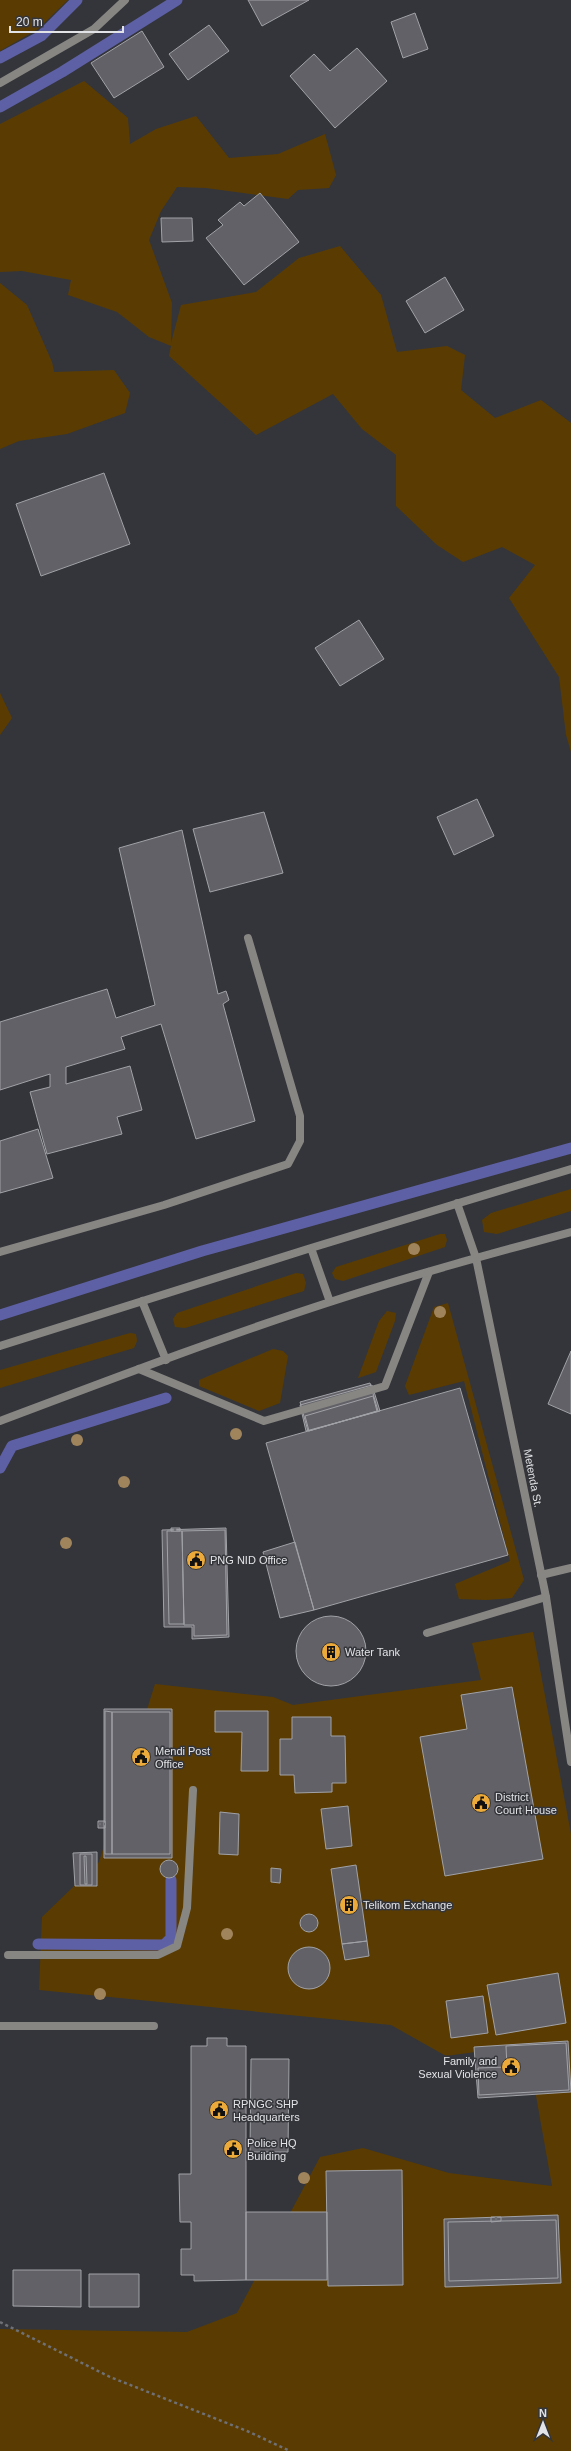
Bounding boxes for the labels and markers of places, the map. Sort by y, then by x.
public building icon: PNG NID Office [185,1549,207,1571]
place label: PNG NID Office [210,1554,287,1566]
building icon: Water Tank [320,1641,342,1663]
place label: Water Tank [345,1646,401,1658]
place label: Mendi Post Office [155,1745,210,1770]
public building icon: Mendi Post Office [130,1746,152,1768]
place label: District Court House [495,1791,557,1816]
public building icon: District Court House [470,1792,492,1814]
building icon: Telikom Exchange [338,1894,360,1916]
place label: Telikom Exchange [363,1899,452,1911]
place label: Family and Sexual Violence [418,2055,497,2080]
public building icon: Family and Sexual Violence [500,2056,522,2078]
place label: RPNGC SHP Headquarters [233,2098,300,2123]
public building icon: RPNGC SHP Headquarters [208,2099,230,2121]
place label: Police HQ Building [247,2137,297,2162]
public building icon: Police HQ Building [222,2138,244,2160]

